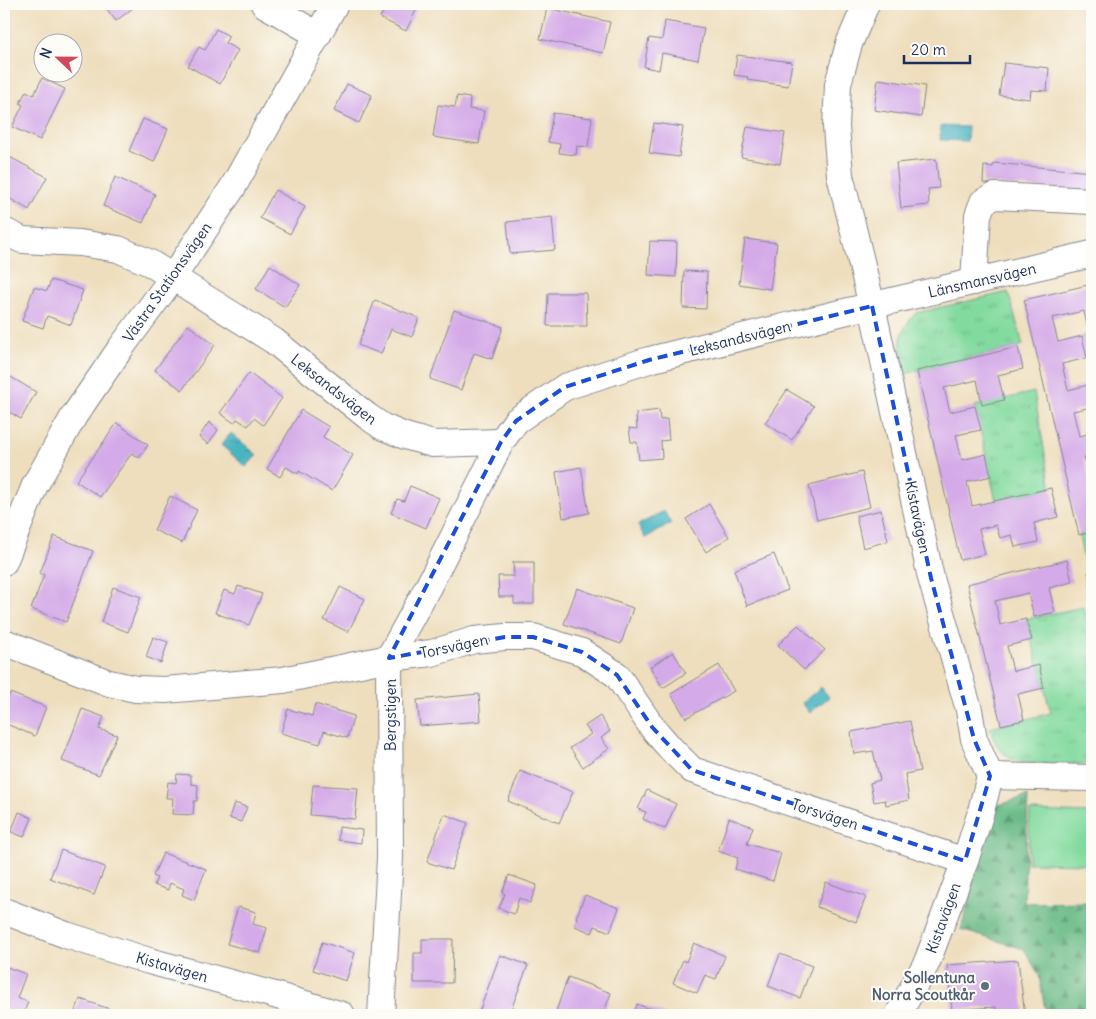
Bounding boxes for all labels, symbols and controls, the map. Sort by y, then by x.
north arrow [32,32,82,82]
scale bar [904,32,970,64]
text: 20 m [911,40,946,59]
text: N [36,45,56,61]
street label: Västra Stationsvägen [118,218,216,346]
street label: Länsmansvägen [926,258,1038,302]
street label: Leksandsvägen [687,316,793,360]
street label: Leksandsvägen [287,349,381,429]
street label: Kistavägen [901,479,935,555]
street label: Torsvägen [418,629,490,662]
street label: Bergstigen [381,678,400,751]
street label: Torsvägen [789,794,861,834]
street label: Kistavägen [921,880,965,956]
street label: Kistavägen [134,948,210,986]
place label: Sollentuna Norra Scoutkår [872,968,976,1004]
marker: Sollentuna Norra Scoutkår [979,980,991,992]

